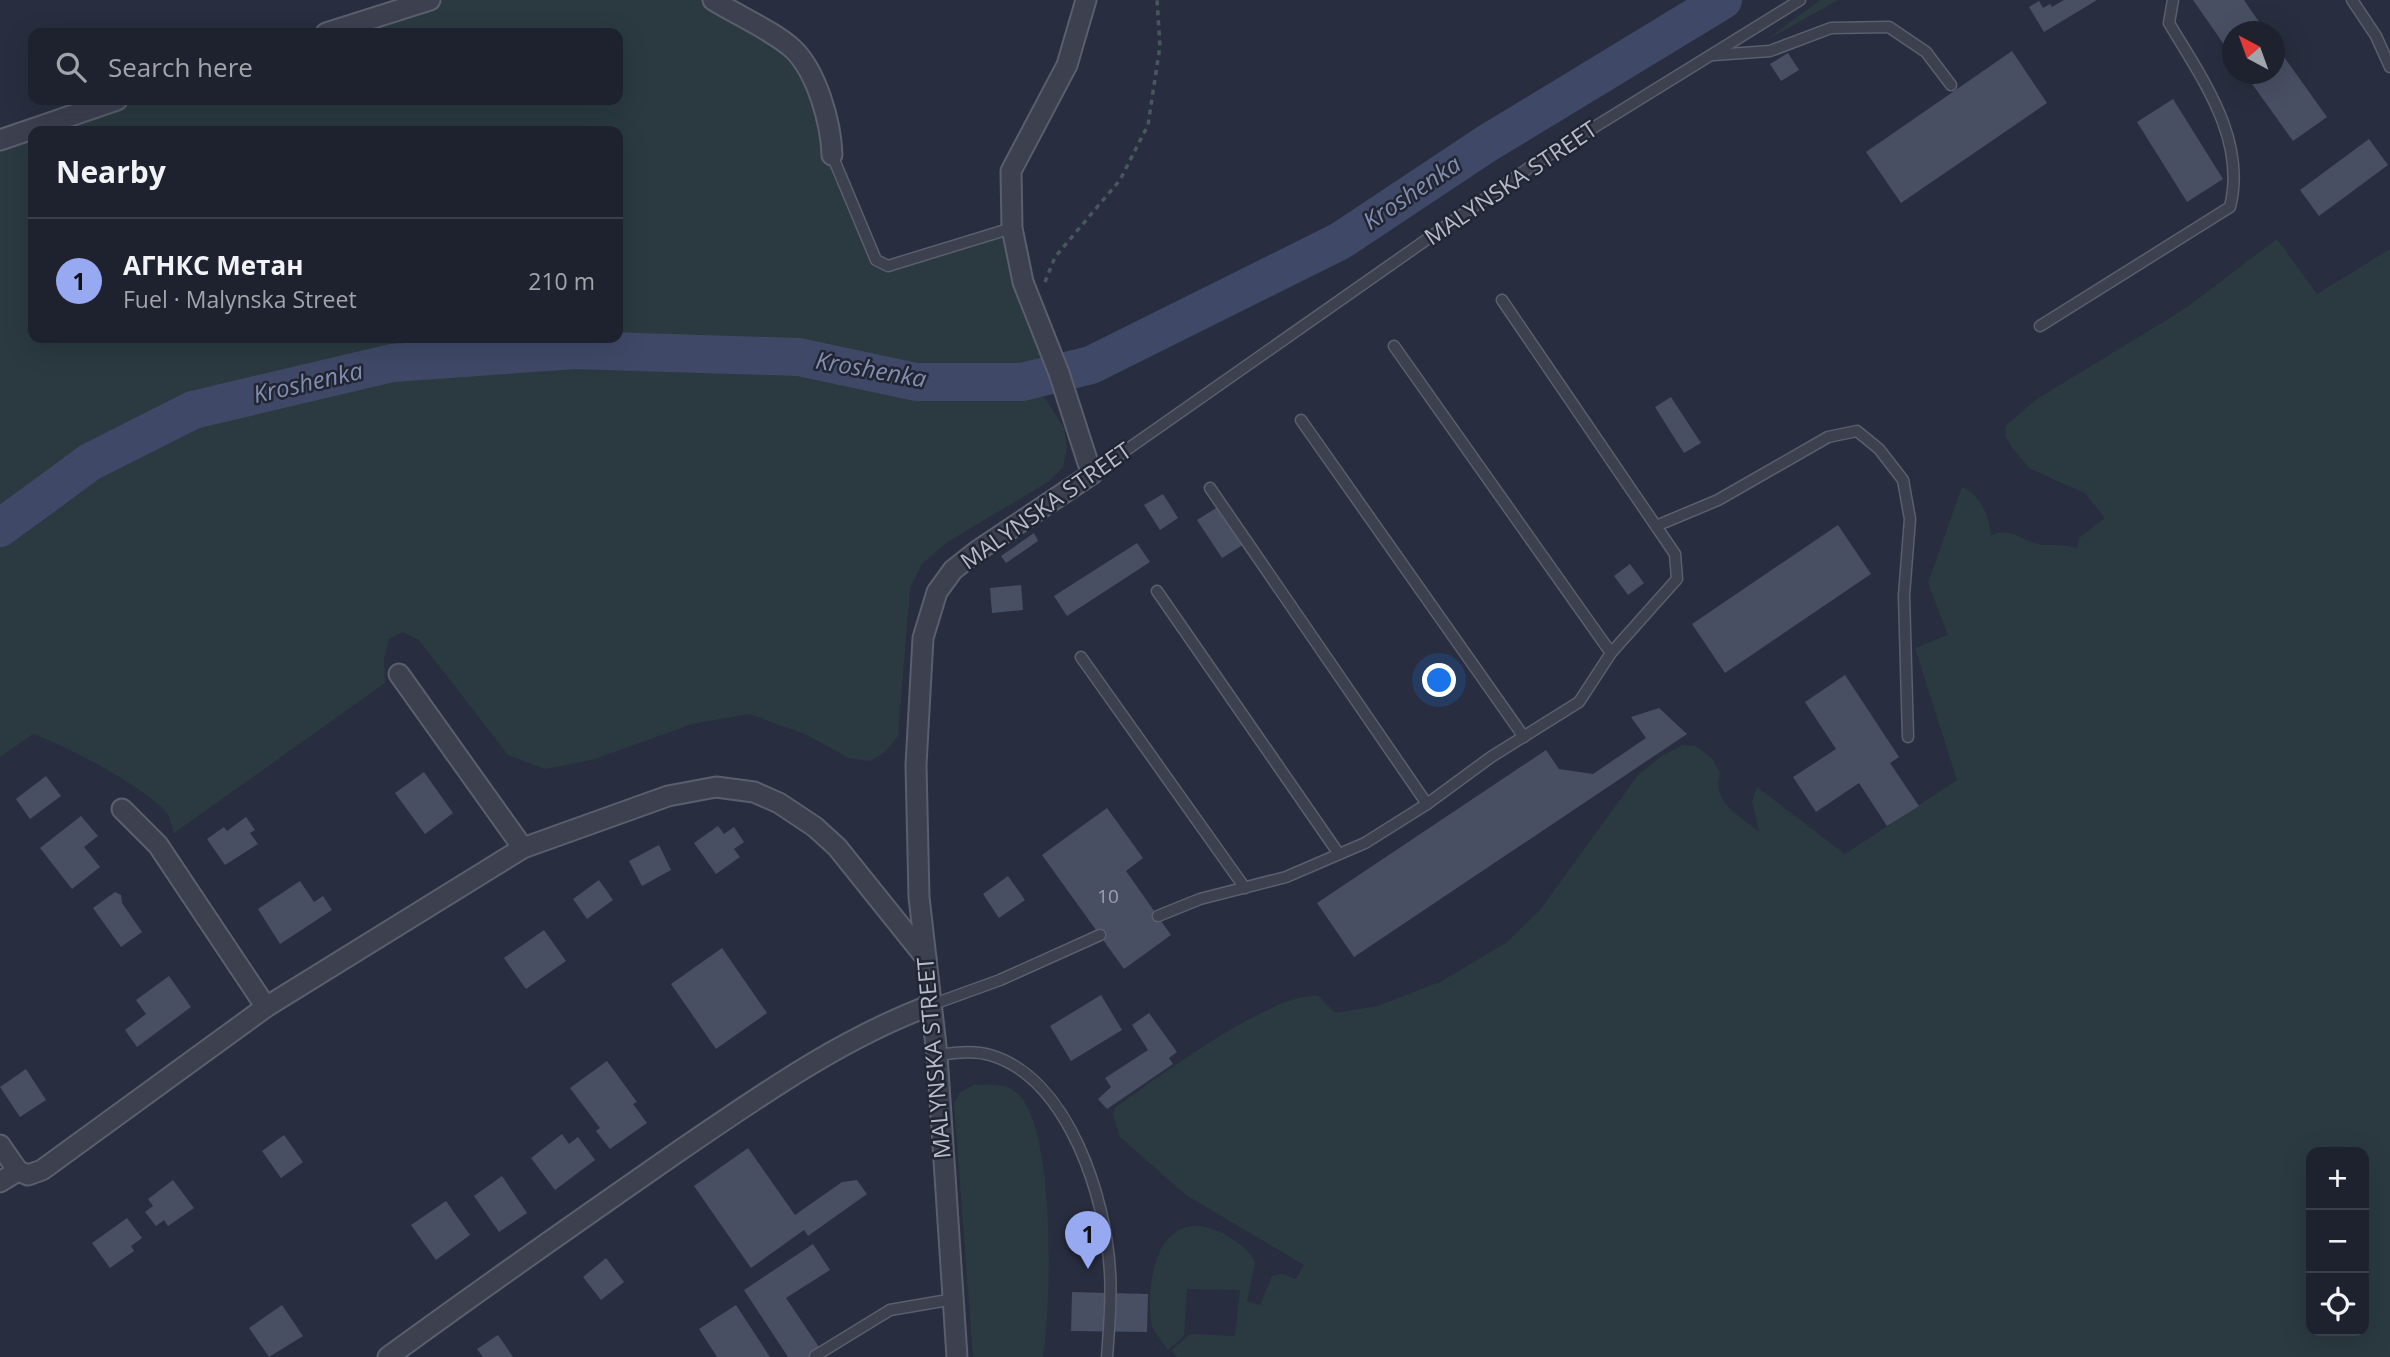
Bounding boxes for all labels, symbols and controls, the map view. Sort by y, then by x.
north arrow [2222,21,2285,84]
search box [28,28,623,105]
icon: search [52,48,90,86]
text: Search here [108,49,253,85]
street label: MALYNSKA STREET [1418,112,1604,252]
water label: Kroshenka [1356,147,1467,237]
text: Nearby [56,151,166,192]
text: АГНКС Метан [123,247,303,283]
text: 1 [72,265,86,297]
text: 210 m [528,265,595,297]
text: Fuel · Malynska Street [123,283,357,315]
water label: Kroshenka [813,343,930,395]
water label: Kroshenka [250,353,366,410]
street label: MALYNSKA STREET [953,434,1138,576]
your location [1422,663,1456,697]
house number: 10 [1097,883,1119,909]
street label: MALYNSKA STREET [908,956,958,1160]
map controls [2306,1147,2369,1336]
button: + [2306,1147,2369,1210]
button: − [2306,1210,2369,1273]
pin: 1 [1065,1211,1111,1269]
button: locate [2306,1273,2369,1336]

